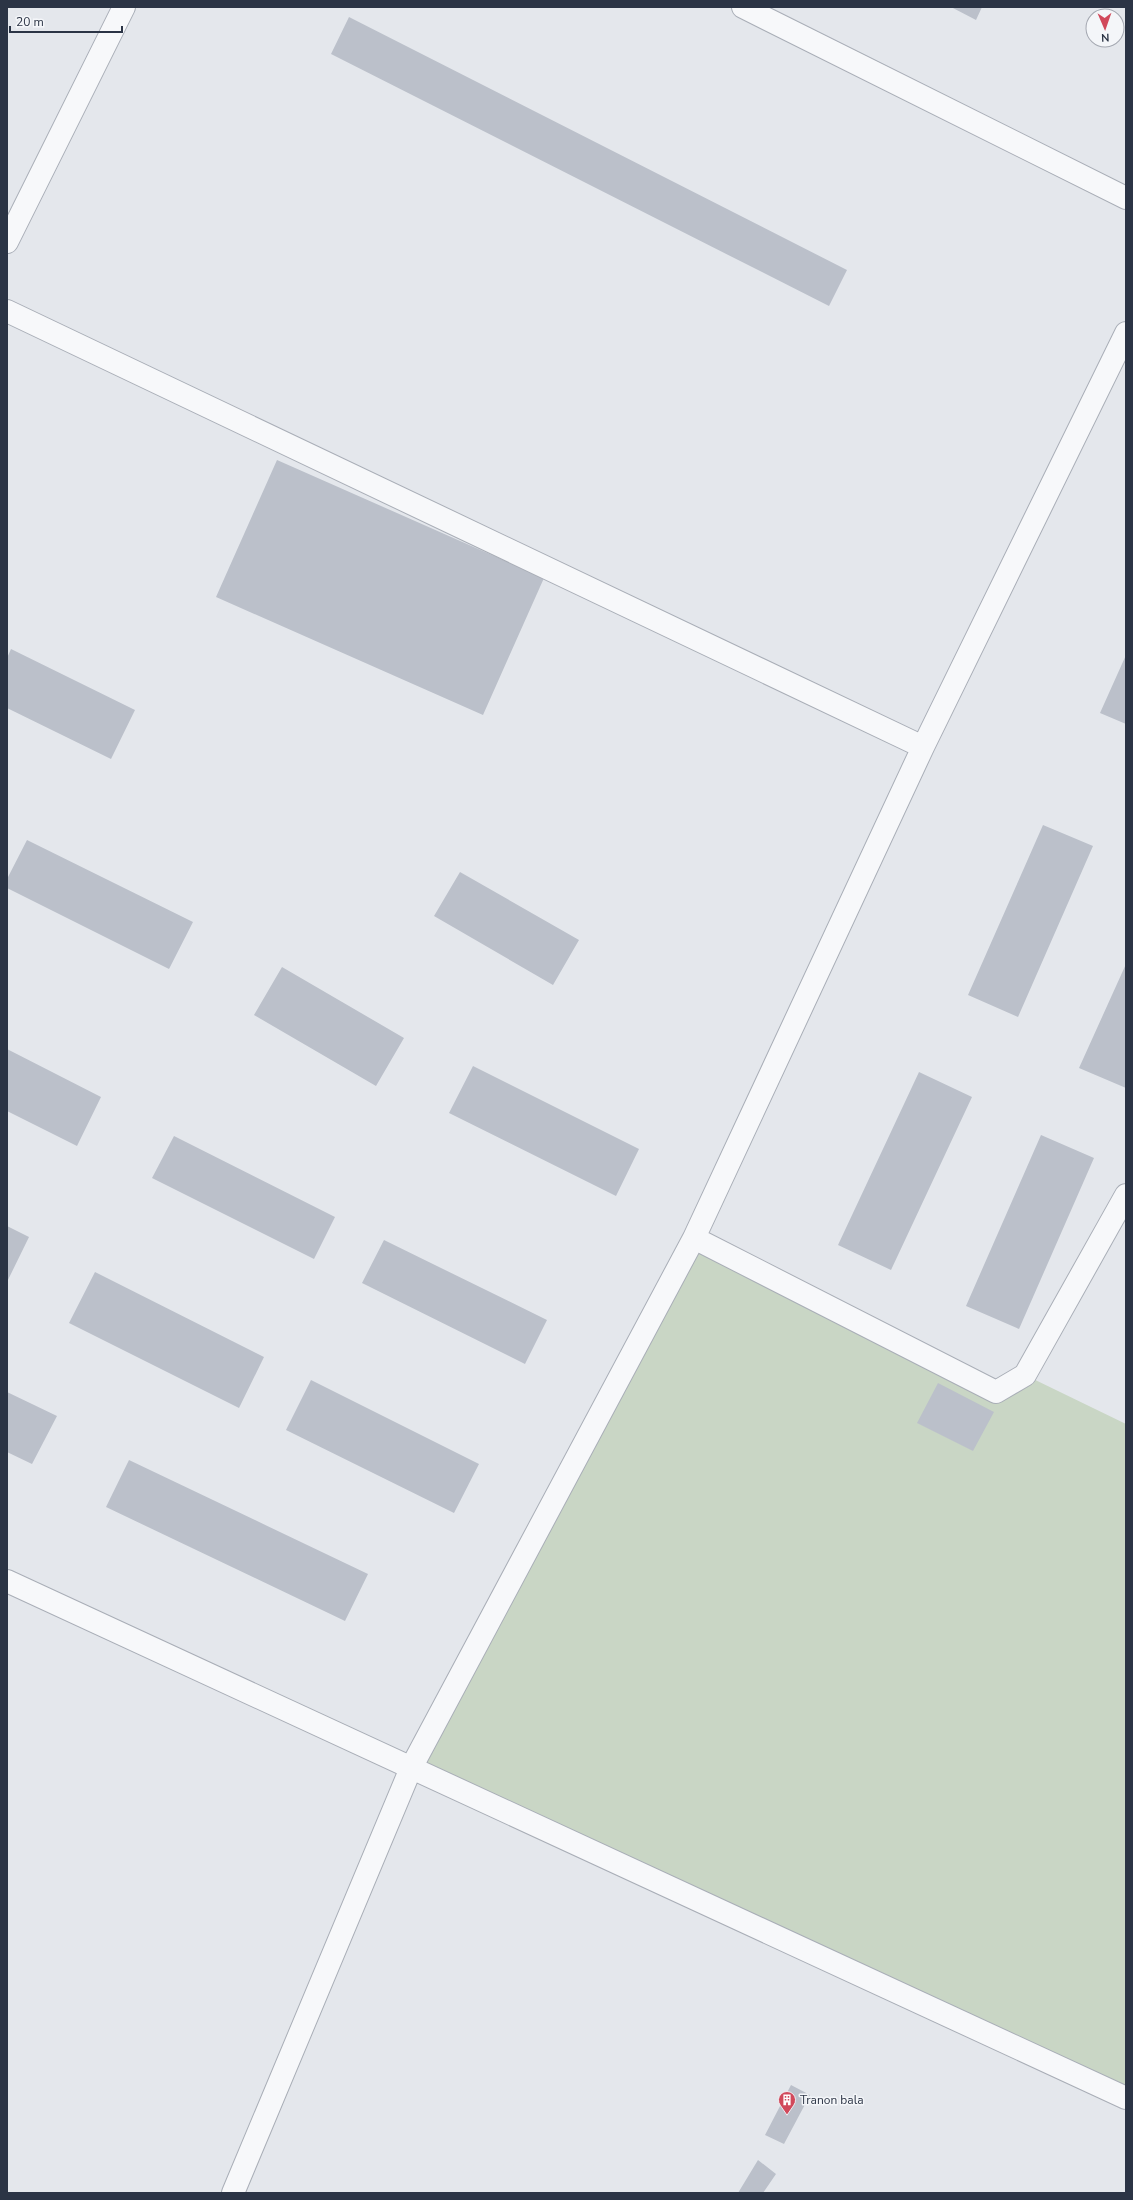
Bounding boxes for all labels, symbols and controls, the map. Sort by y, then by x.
scale bar [10,8,122,34]
north arrow [1085,8,1125,48]
text: 20 m [16,14,44,30]
text: N [1101,30,1110,45]
building icon: Tranon bala [777,2090,797,2115]
place label: Tranon bala [800,2092,864,2108]

